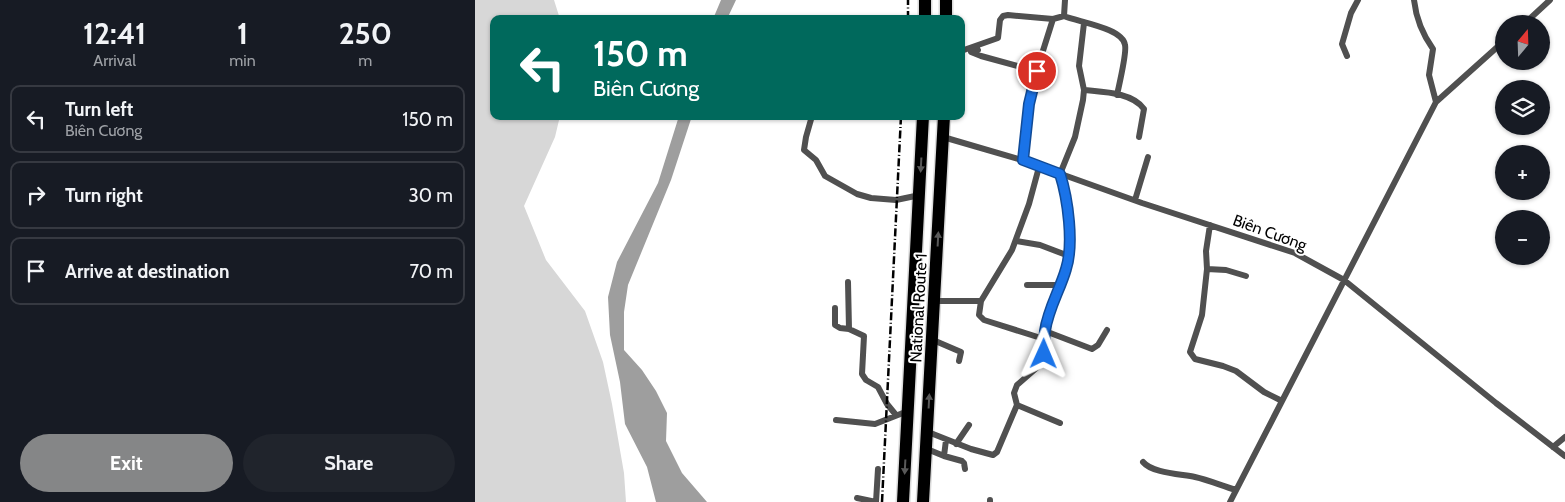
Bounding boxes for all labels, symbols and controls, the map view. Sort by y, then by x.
text: 12:41 [83,15,146,52]
text: 1 [237,15,248,52]
text: 250 [339,15,392,52]
north arrow [1495,15,1550,70]
map controls [1495,15,1550,265]
text: 150 m [593,32,688,75]
icon: left [510,35,575,100]
pin [1016,50,1058,92]
text: Arrival [93,51,136,70]
text: min [229,51,256,70]
text: m [358,51,372,70]
icon: arrive [1023,57,1051,85]
text: Biên Cương [593,75,699,102]
button: layers [1495,80,1550,135]
text: Turn left [65,98,133,121]
icon: left [22,105,50,133]
text: 150 m [402,108,453,131]
text: Biên Cương [65,121,142,140]
button: + [1495,145,1550,200]
one-way arrow [917,157,925,173]
icon: right [22,181,50,209]
text: Turn right [65,184,143,207]
text: 30 m [409,184,453,207]
street label: Biên Cương [1230,210,1310,255]
button: − [1495,210,1550,265]
one-way arrow [935,230,943,246]
street label: National Route 1 [906,253,931,363]
icon: arrive [22,257,50,285]
text: Arrive at destination [65,260,229,283]
text: 70 m [409,260,453,283]
position arrow [1017,327,1069,379]
one-way arrow [926,393,934,409]
button: Exit [20,434,233,492]
button: Share [243,434,455,492]
one-way arrow [900,459,908,475]

